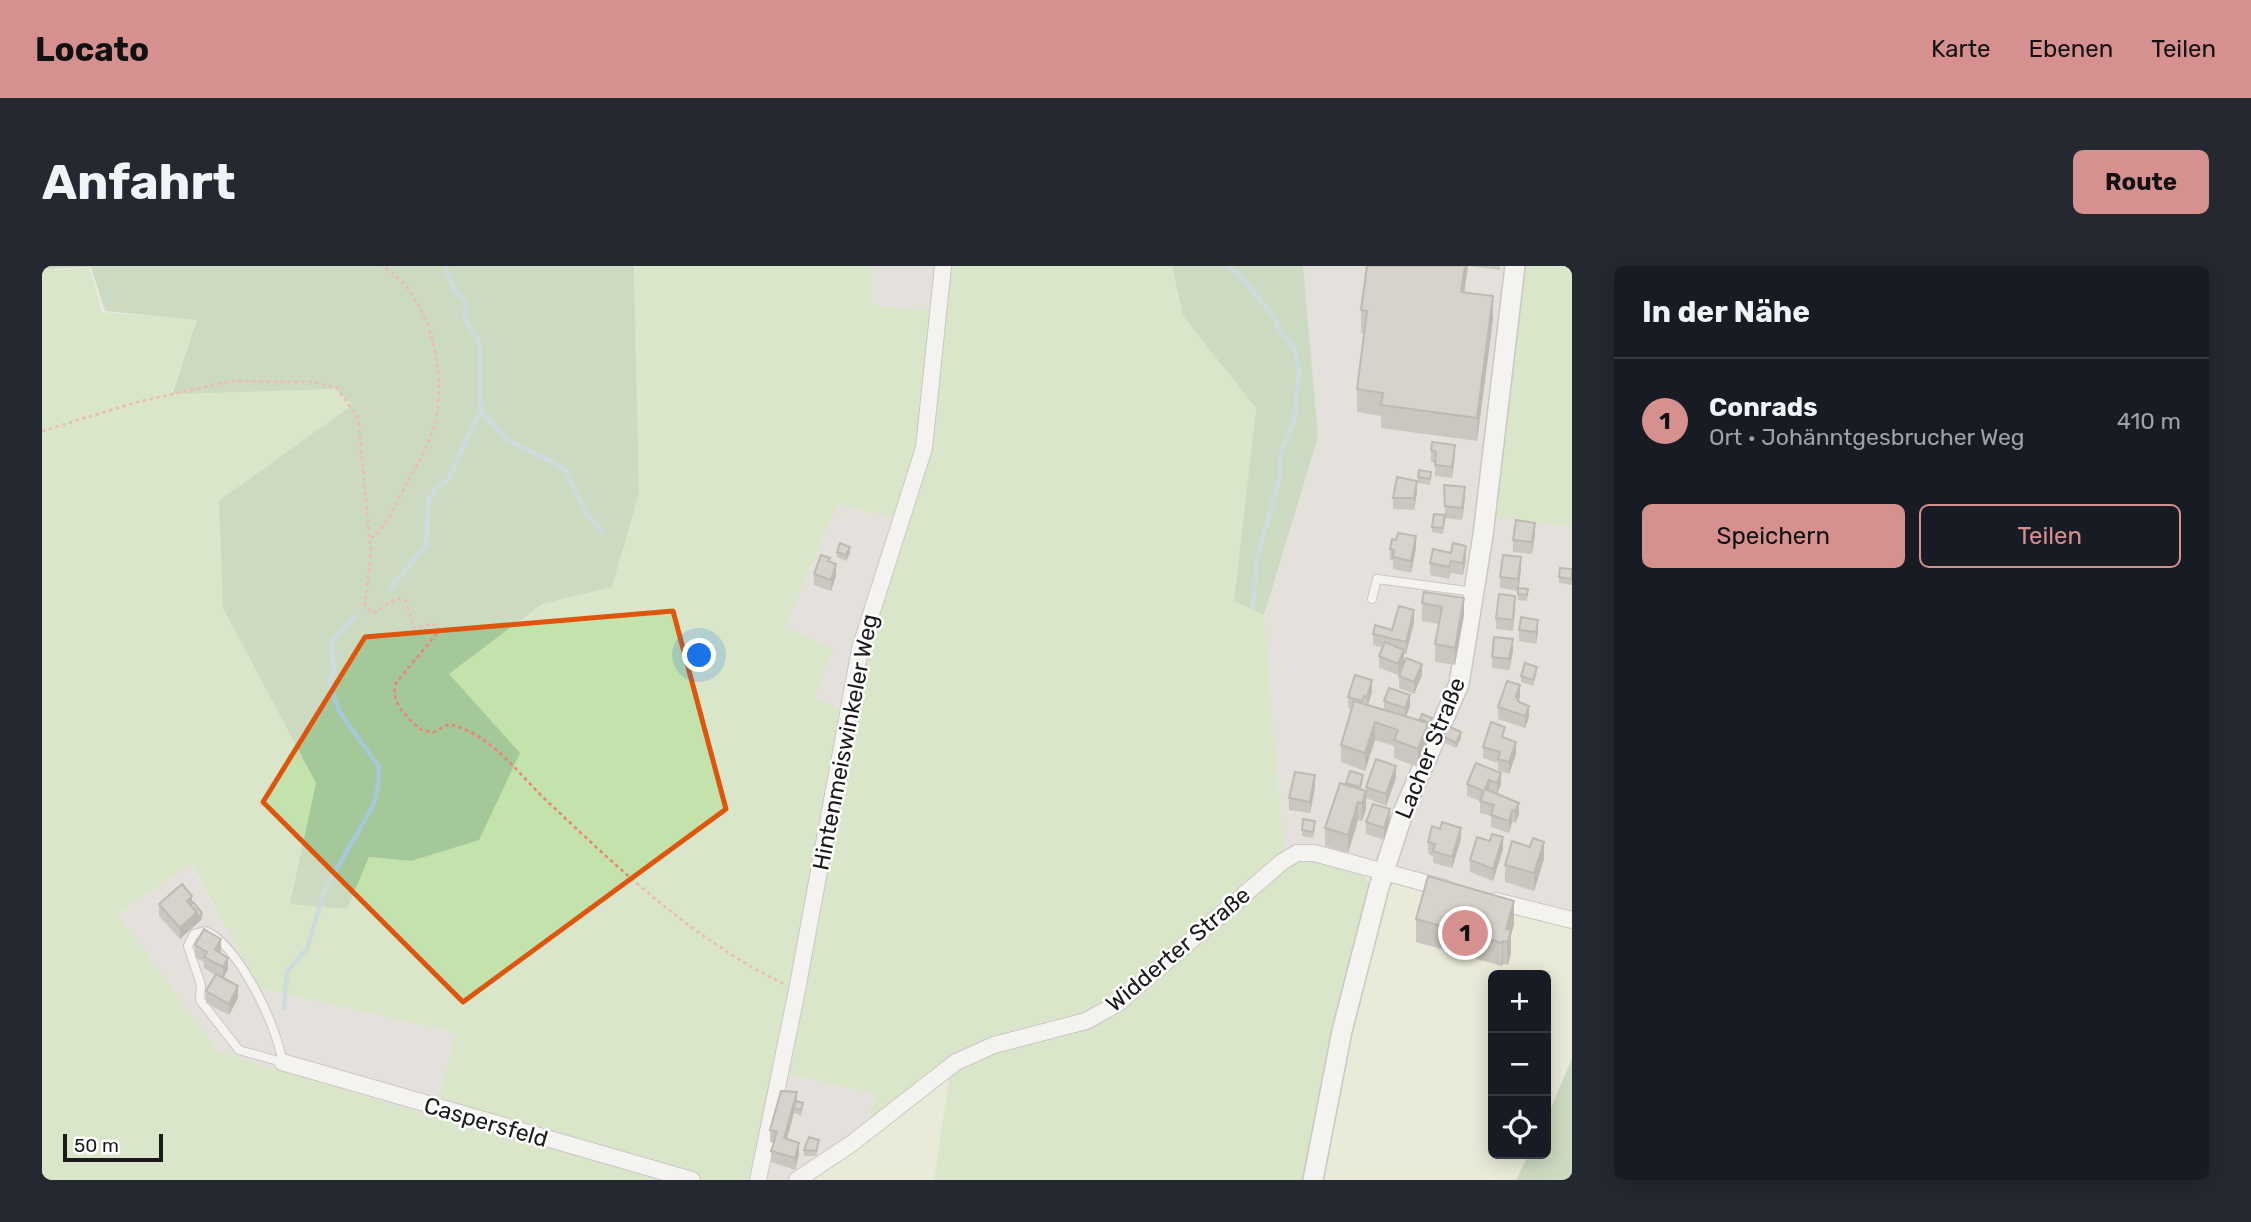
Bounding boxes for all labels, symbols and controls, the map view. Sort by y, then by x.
text: Locato [35,30,149,69]
text: Karte [1931,35,1991,63]
text: Ebenen [2029,35,2113,63]
text: Teilen [2151,35,2216,63]
button: Route [2073,150,2209,214]
text: Anfahrt [42,153,236,211]
text: In der Nähe [1642,294,1810,330]
text: Conrads [1709,392,1818,423]
text: 1 [1659,407,1671,435]
text: 410 m [2117,407,2181,435]
text: Ort · Johänntgesbrucher Weg [1709,423,2025,451]
button: Speichern [1642,504,1905,568]
button: Teilen [1919,504,2181,568]
street label: Hintenmeiswinkeler Weg [806,611,884,873]
your location [682,638,716,672]
street label: Lacher Straße [1389,673,1471,823]
street label: Widderter Straße [1100,881,1256,1017]
pin: 1 [1442,907,1488,959]
map controls [1488,970,1551,1159]
button: + [1488,970,1551,1033]
button: − [1488,1033,1551,1096]
street label: Caspersfeld [421,1091,551,1153]
button: locate [1488,1096,1551,1159]
scale bar [63,1131,163,1163]
text: 50 m [74,1134,119,1157]

